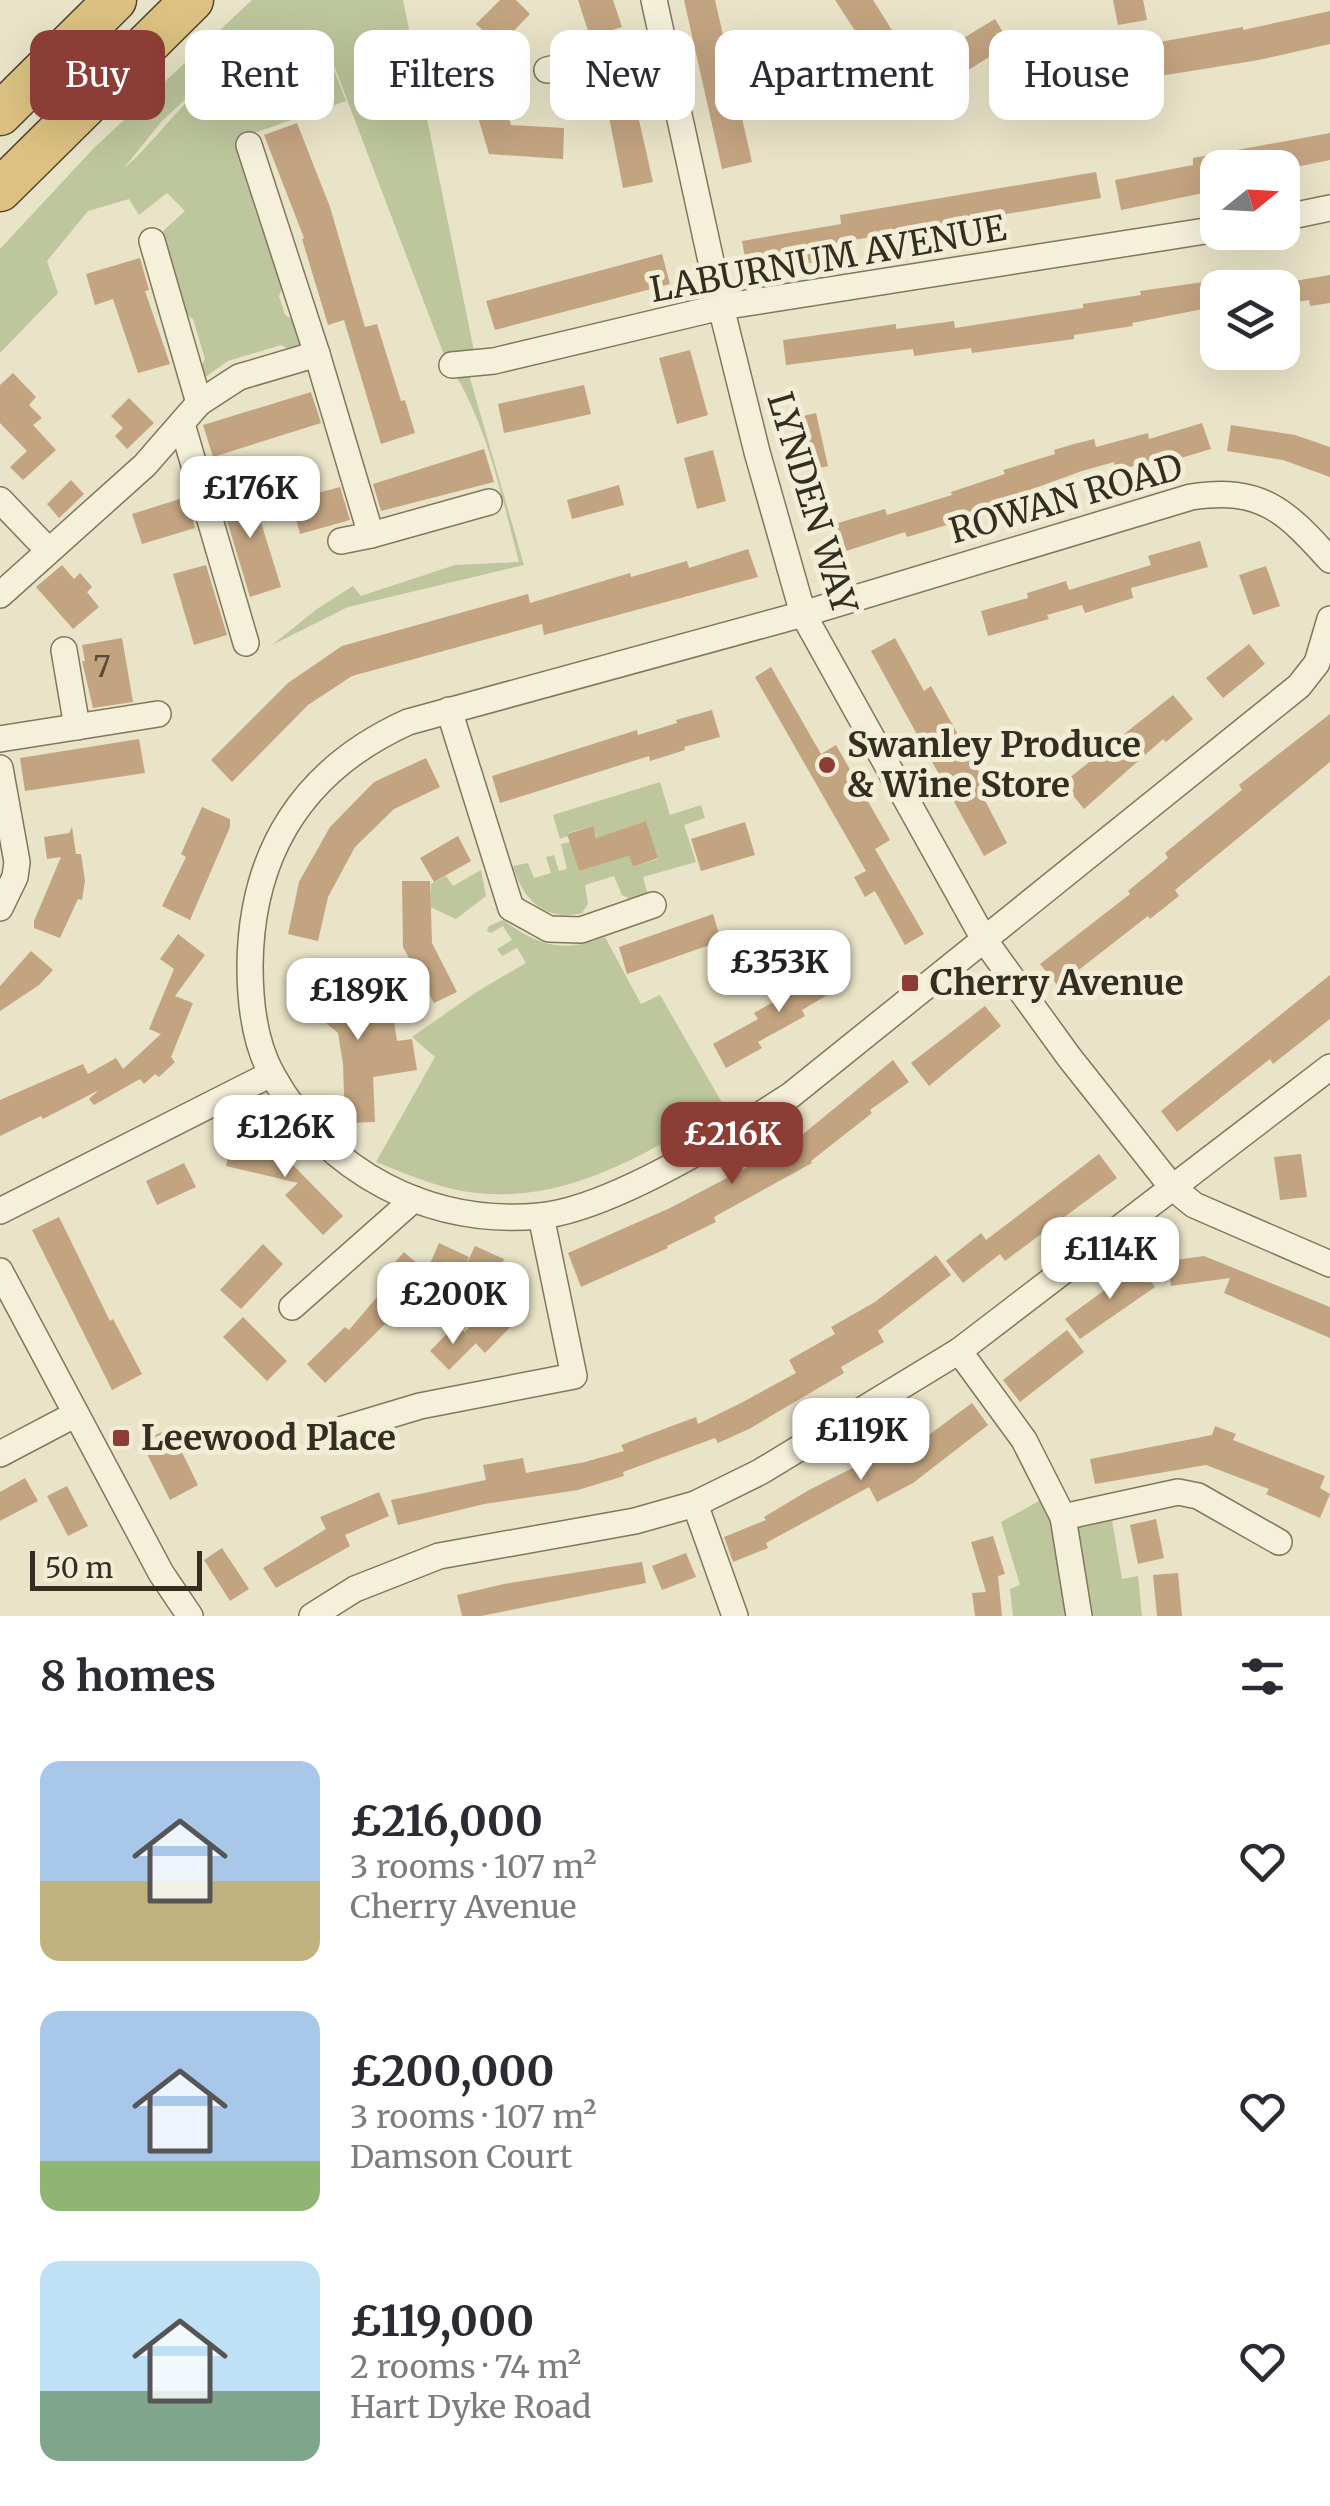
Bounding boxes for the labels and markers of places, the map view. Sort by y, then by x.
pin: £176K [180,456,320,541]
place label: Swanley Produce & Wine Store [847,723,1141,807]
marker: Swanley Produce & Wine Store [816,754,838,776]
pin: £353K [709,930,849,1015]
pin: £189K [288,958,428,1043]
place label: Cherry Avenue [930,961,1184,1005]
marker: Cherry Avenue [899,972,921,994]
pin: £126K [215,1095,355,1180]
pin: £216K [662,1102,802,1187]
pin: £114K [1040,1217,1180,1302]
pin: £200K [383,1262,523,1347]
pin: £119K [791,1398,931,1483]
place label: Leewood Place [141,1416,396,1460]
marker: Leewood Place [110,1427,132,1449]

